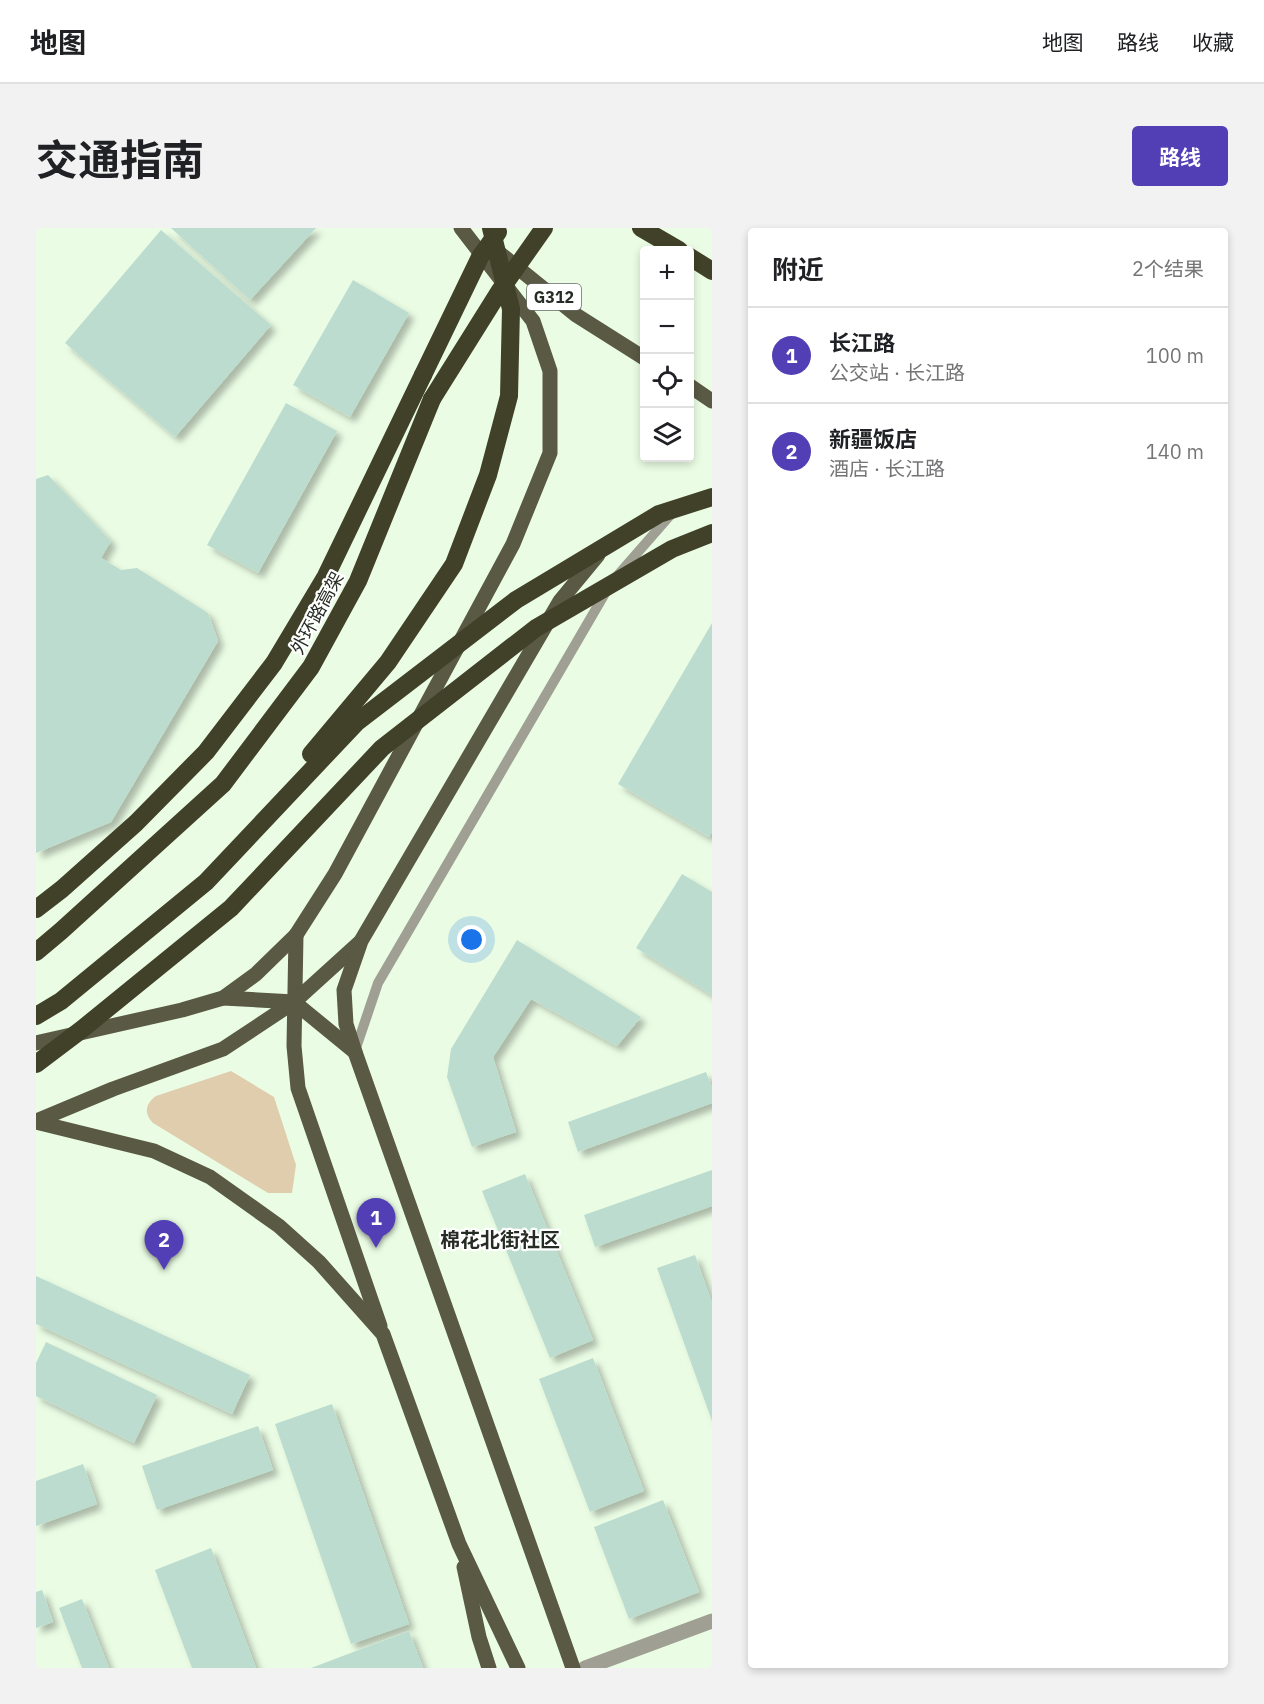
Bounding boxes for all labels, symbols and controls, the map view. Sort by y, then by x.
text: 地图 [30,24,86,61]
text: 地图 [1042,28,1084,56]
text: 路线 [1117,28,1159,56]
text: 收藏 [1192,28,1234,56]
button: 路线 [1132,126,1228,186]
text: 交通指南 [36,132,204,187]
map controls [640,246,694,462]
button: + [640,246,694,300]
text: 附近 [772,252,824,286]
text: 2个结果 [1132,255,1204,282]
road number: G312 [527,284,581,310]
button: − [640,300,694,354]
text: 长江路 [829,328,895,357]
text: 1 [786,342,798,369]
text: 100 m [1146,342,1204,369]
button: locate [640,354,694,408]
text: 公交站 · 长江路 [829,359,965,386]
button: layers [640,408,694,462]
text: 新疆饭店 [829,424,917,453]
text: 2 [786,438,798,465]
text: 140 m [1146,438,1204,465]
text: 酒店 · 长江路 [829,455,945,482]
street label: 外环路高架 [286,568,348,658]
your location [457,925,486,954]
pin: 1 [356,1198,396,1248]
pin: 2 [144,1220,184,1270]
district label: 棉花北街社区 [440,1226,560,1253]

